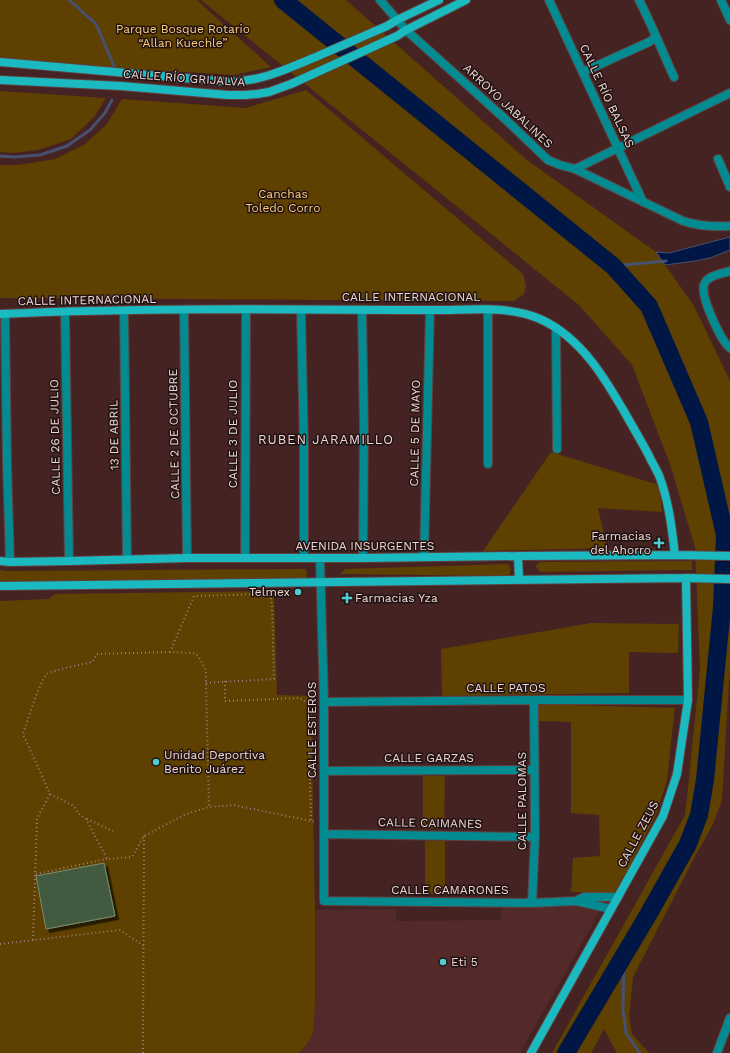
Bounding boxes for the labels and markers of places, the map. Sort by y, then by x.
place label: Farmacias del Ahorro [590,529,651,557]
marker: Farmacias del Ahorro [654,538,664,548]
place label: Telmex [249,585,290,599]
marker: Telmex [293,587,303,597]
place label: Farmacias Yza [355,591,438,605]
marker: Farmacias Yza [342,593,352,603]
place label: Unidad Deportiva Benito Juárez [164,748,265,776]
marker: Unidad Deportiva Benito Juárez [151,757,161,767]
place label: Eti 5 [451,955,478,969]
marker: Eti 5 [438,957,448,967]

